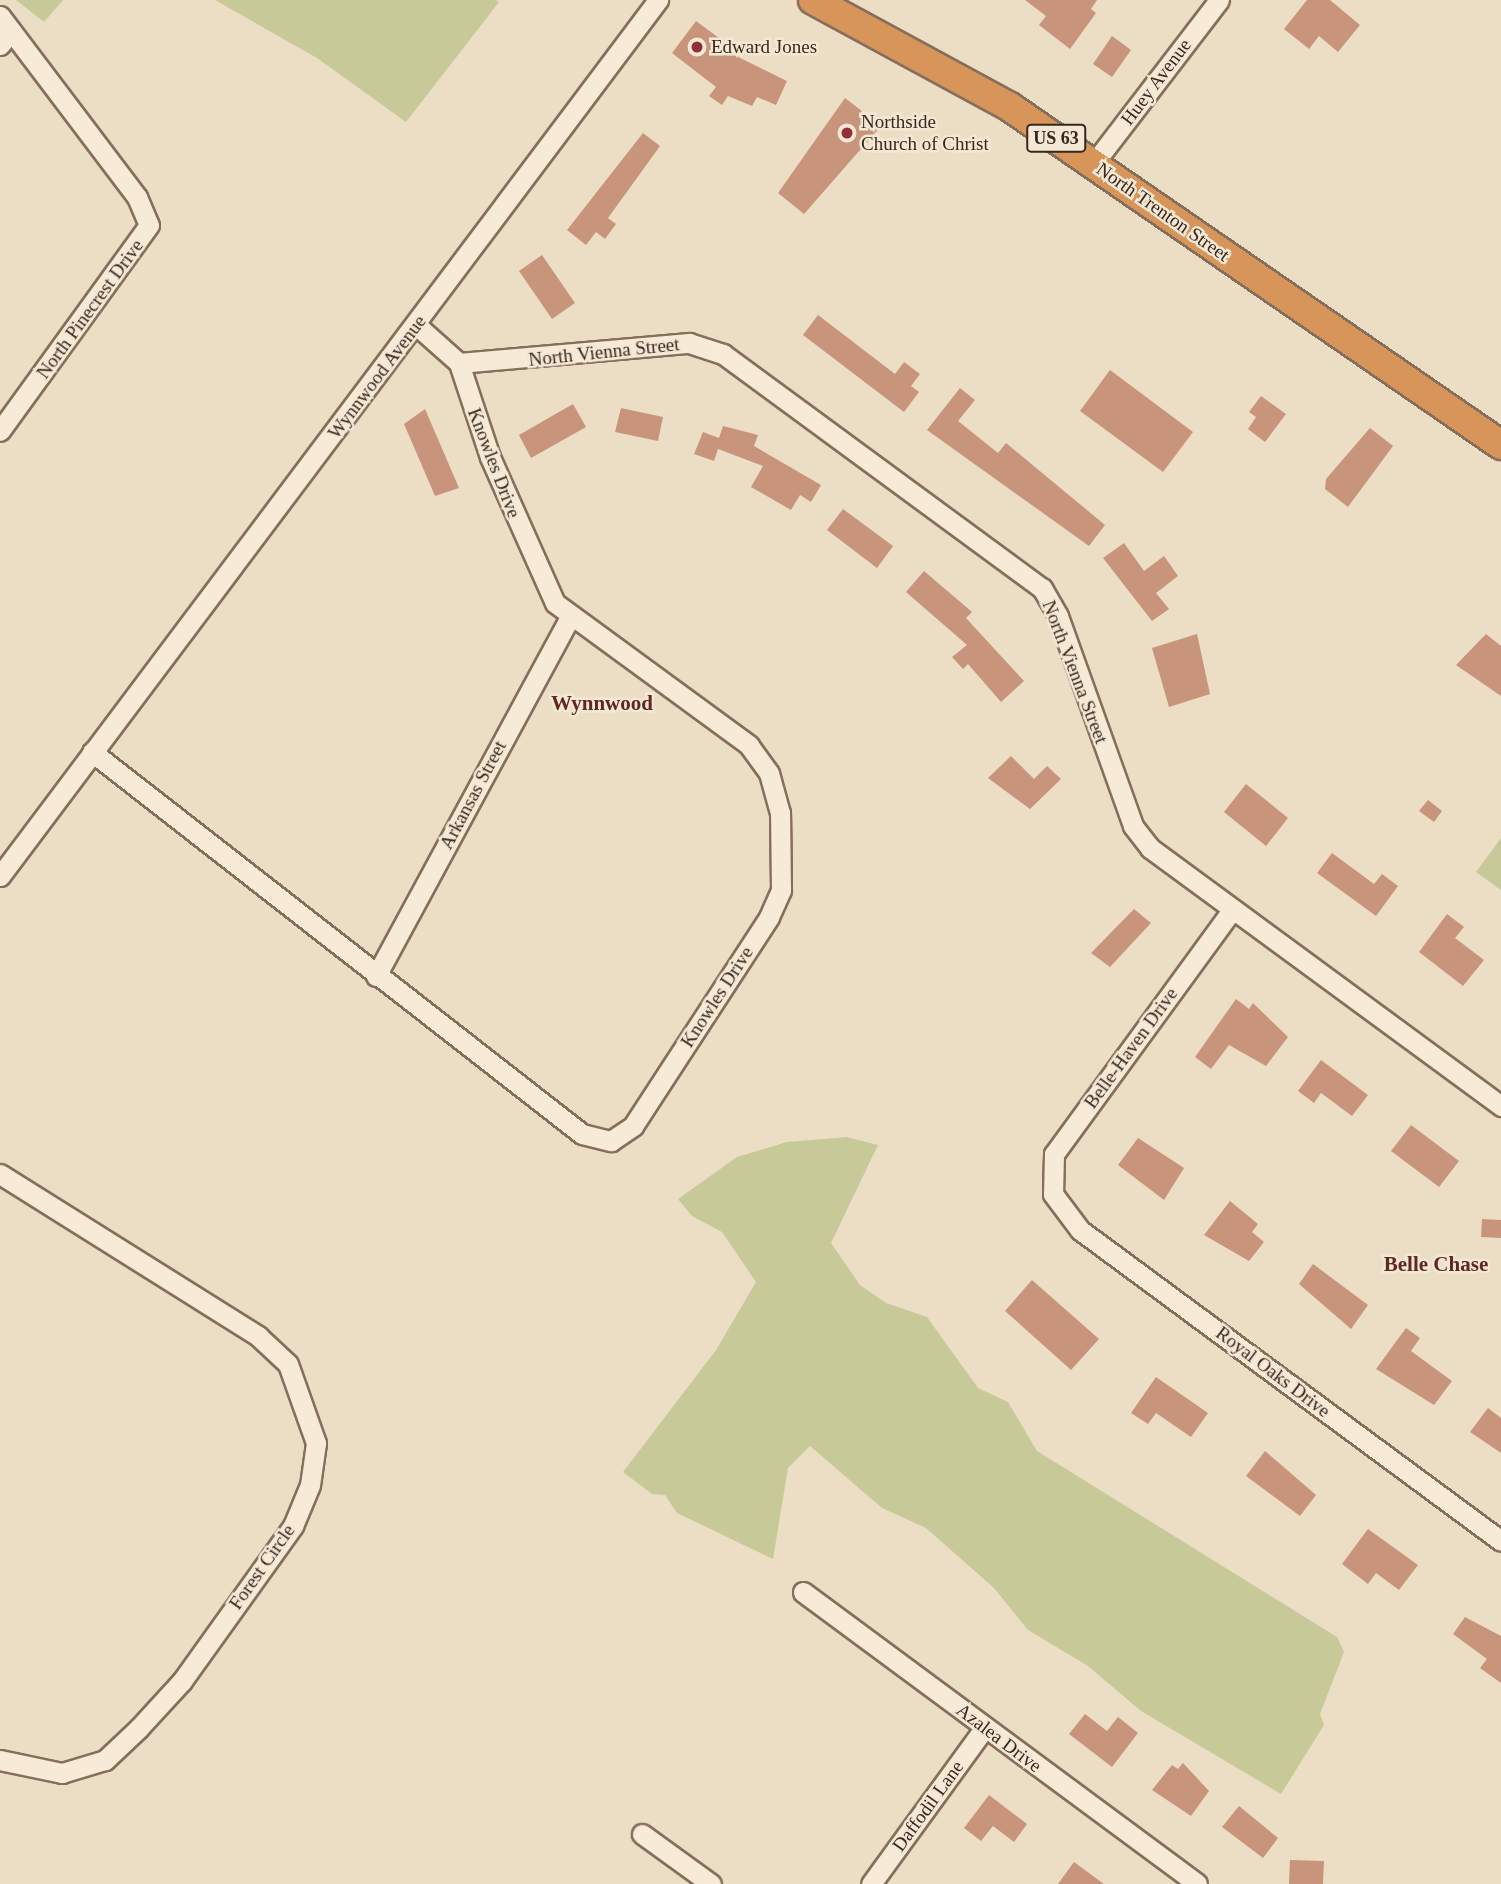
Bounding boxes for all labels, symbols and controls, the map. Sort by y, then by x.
street label: Huey Avenue [1116,34,1196,130]
place label: Edward Jones [711,36,817,58]
marker: Edward Jones [689,39,705,55]
place label: Northside Church of Christ [861,111,989,155]
road number: US 63 [1024,124,1088,153]
marker: Northside Church of Christ [839,125,855,141]
street label: North Trenton Street [1092,157,1234,267]
street label: North Pinecrest Drive [32,235,148,383]
street label: Wynnwood Avenue [323,310,431,444]
street label: North Vienna Street [527,333,681,371]
street label: Knowles Drive [463,405,525,521]
street label: North Vienna Street [1037,597,1113,747]
district label: Wynnwood [551,690,653,716]
street label: Arkansas Street [435,737,511,853]
street label: Knowles Drive [676,942,758,1052]
street label: Belle-Haven Drive [1079,983,1183,1113]
district label: Belle Chase [1384,1251,1488,1277]
street label: Royal Oaks Drive [1211,1322,1335,1422]
street label: Forest Circle [224,1520,300,1614]
street label: Azalea Drive [952,1699,1046,1777]
street label: Daffodil Lane [887,1756,969,1856]

